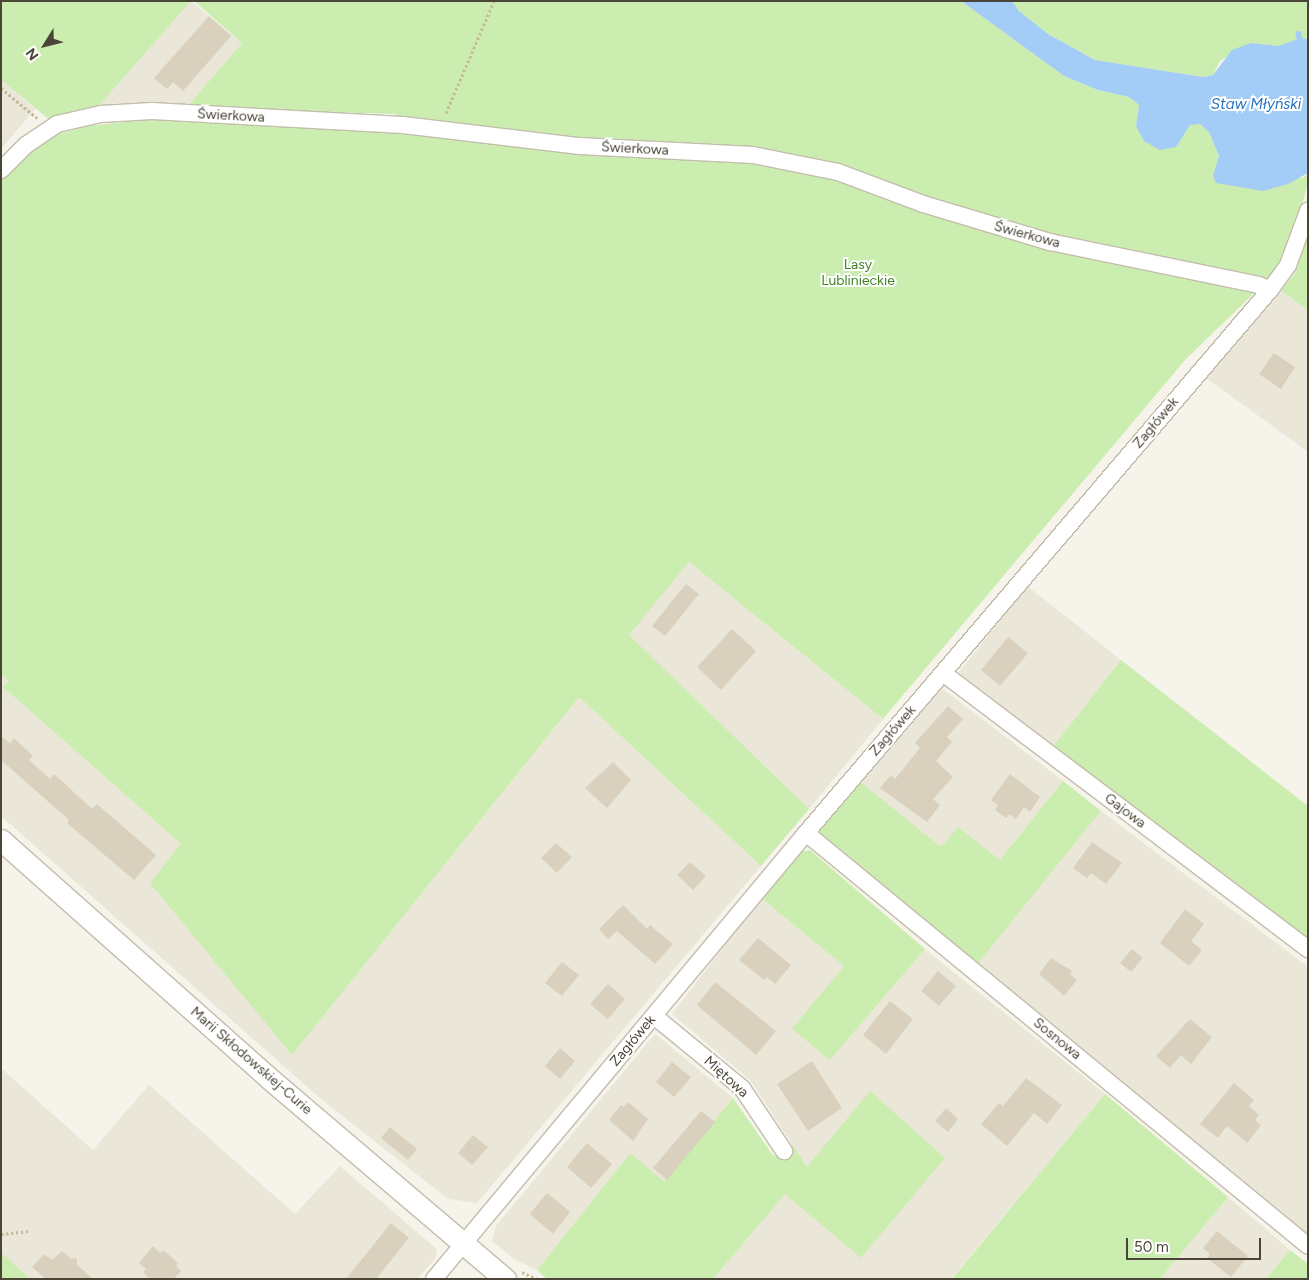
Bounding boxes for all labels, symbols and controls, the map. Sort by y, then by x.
north arrow [20,20,70,70]
text: N [22,45,43,63]
water label: Staw Młyński [1211,96,1301,114]
street label: Świerkowa [197,106,265,126]
street label: Świerkowa [601,139,669,159]
street label: Świerkowa [992,218,1062,252]
park label: Lasy Lublinieckie [821,257,895,290]
street label: Zagłówek [1130,394,1182,452]
street label: Zagłówek [866,702,920,760]
street label: Gajowa [1101,790,1149,832]
street label: Marii Skłodowskiej-Curie [187,1004,315,1118]
street label: Zagłówek [607,1012,659,1070]
street label: Sosnowa [1030,1015,1084,1063]
street label: Miętowa [700,1053,752,1101]
scale bar [1129,1228,1264,1260]
text: 50 m [1134,1238,1169,1256]

